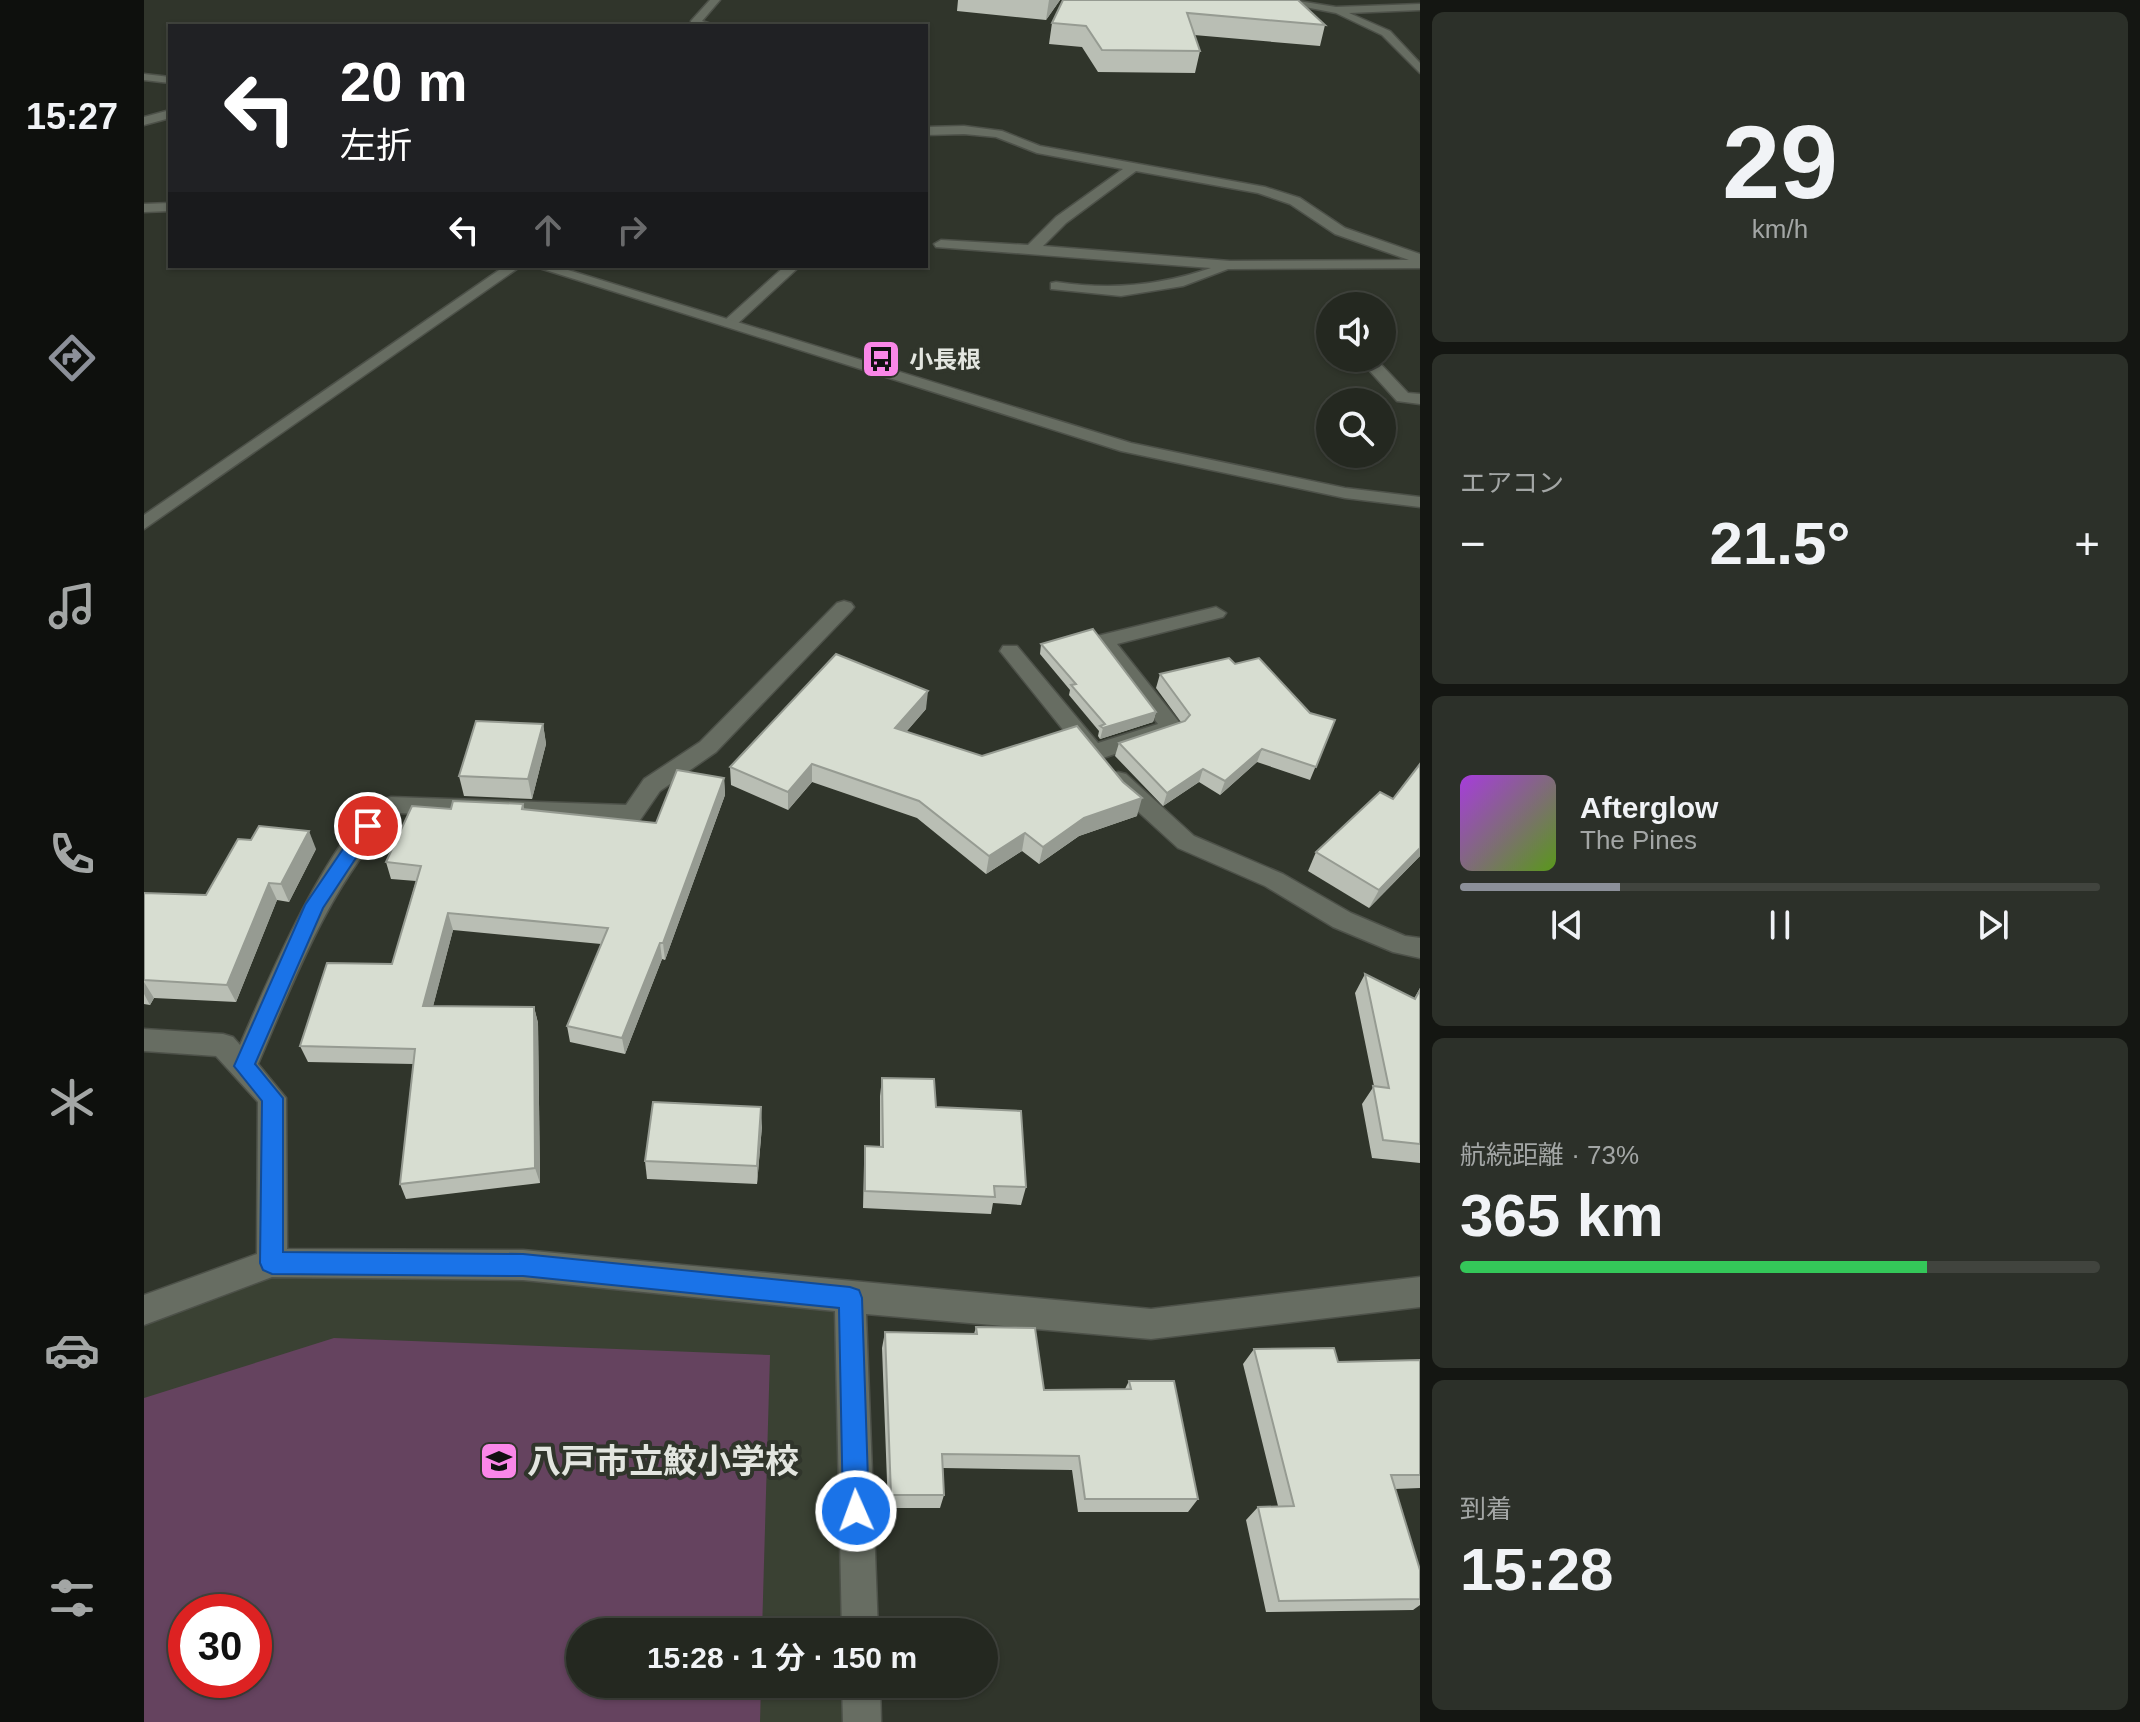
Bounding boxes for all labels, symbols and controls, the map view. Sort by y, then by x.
text: 20 m [340,50,468,113]
icon: left [208,56,312,160]
text: 15:27 [26,96,118,137]
text: 29 [1722,104,1838,220]
text: 左折 [340,125,412,166]
icon: left [442,208,486,252]
icon: ahead [526,208,570,252]
icon: right [610,208,654,252]
text: km/h [1752,214,1808,244]
map controls [1316,292,1396,468]
button: sound [1316,292,1396,372]
icon: directions [44,330,100,386]
bus stop icon: 小長根 [860,338,902,380]
place label: 小長根 [909,346,981,373]
button: search [1316,388,1396,468]
text: エアコン [1460,468,1564,498]
text: 21.5° [1710,510,1850,577]
text: − [1460,519,1486,568]
text: + [2074,519,2100,568]
icon: music [44,578,100,634]
text: Afterglow [1580,791,1718,824]
pin [334,792,402,860]
icon: arrive [346,804,390,848]
text: The Pines [1580,825,1697,855]
icon: phone [44,826,100,882]
icon: previous [1545,903,1589,947]
icon: pause [1758,903,1802,947]
icon: next [1971,903,2015,947]
icon: climate [44,1074,100,1130]
text: 航続距離 · 73% [1460,1140,1639,1170]
text: 365 km [1460,1182,1664,1249]
icon: car [44,1322,100,1378]
school or university icon: 八戸市立鮫小学校 [478,1440,520,1482]
place label: 八戸市立鮫小学校 [527,1442,799,1480]
position arrow [814,1469,898,1553]
text: 到着 [1460,1494,1512,1524]
text: 15:28 [1460,1536,1613,1603]
icon: filters [44,1570,100,1626]
speed limit sign: 30 [168,1594,272,1698]
text: 15:28 · 1 分 · 150 m [647,1641,917,1674]

